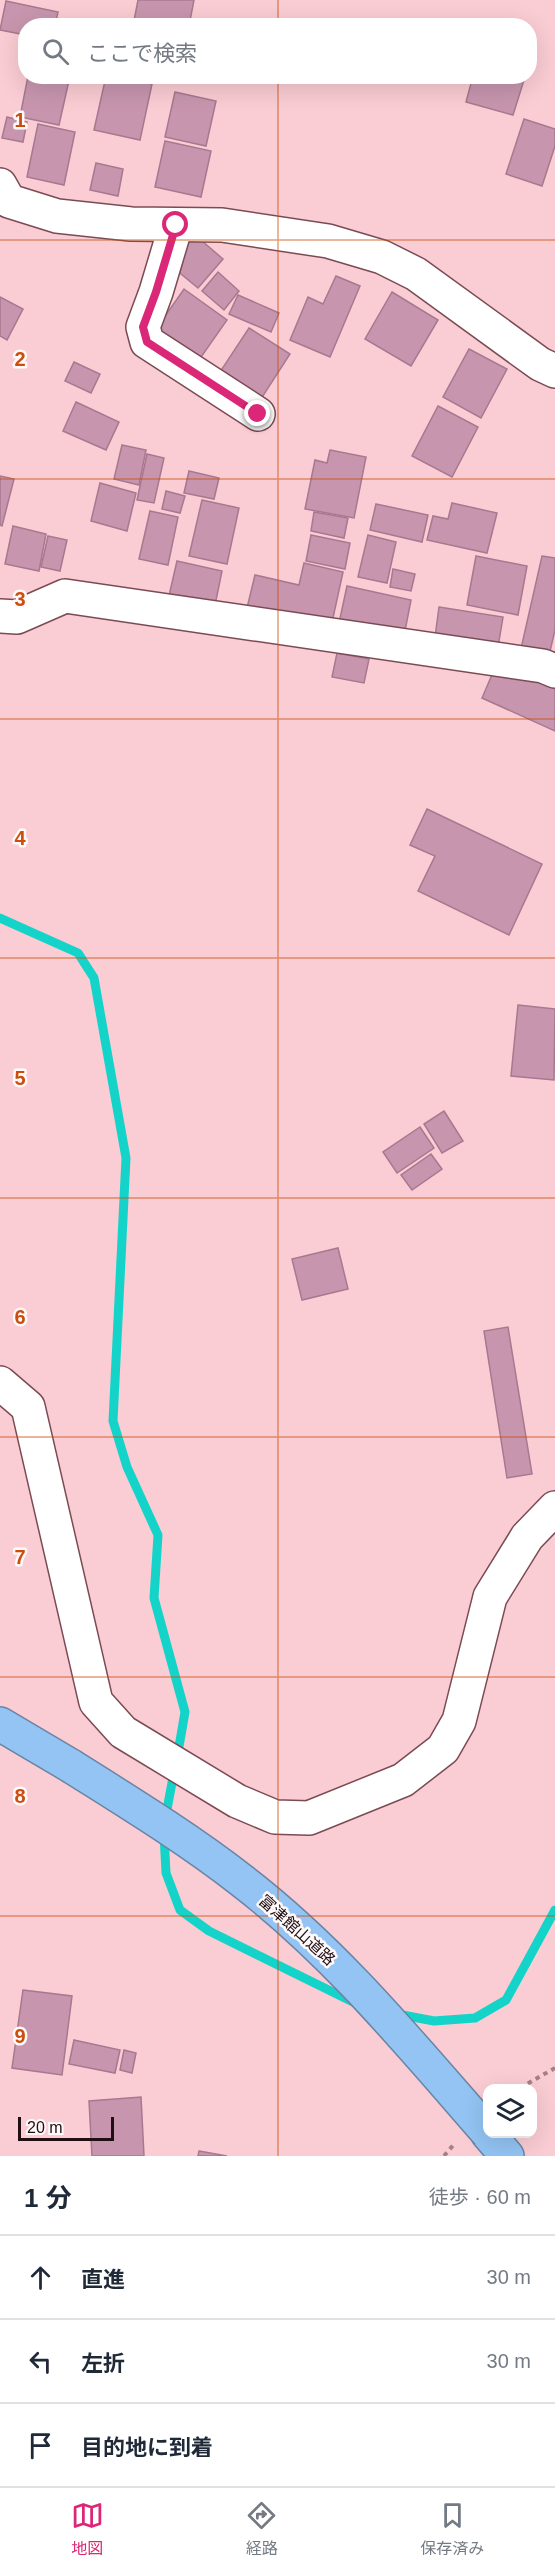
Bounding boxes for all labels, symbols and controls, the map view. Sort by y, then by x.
search box [18,18,537,84]
icon: search [39,35,72,68]
text: ここで検索 [87,41,197,66]
text: 1 [14,109,26,131]
route start [162,211,188,237]
text: 2 [14,348,26,370]
route end [244,400,270,426]
text: 3 [14,588,26,610]
text: 4 [14,827,26,849]
text: 5 [14,1067,26,1089]
text: 6 [14,1306,26,1328]
text: 7 [14,1546,26,1568]
text: 8 [14,1785,26,1807]
street label: 富津館山道路 [256,1892,338,1968]
text: 9 [14,2025,26,2047]
map controls [483,2084,537,2138]
button: layers [483,2084,537,2138]
scale bar [18,2114,114,2142]
text: 20 m [27,2119,63,2136]
text: 1 分 [24,2183,72,2213]
text: 徒歩 · 60 m [429,2186,531,2208]
icon: ahead [24,2261,57,2294]
text: 30 m [487,2266,531,2288]
text: 直進 [81,2267,125,2292]
icon: left [24,2345,57,2378]
text: 30 m [487,2350,531,2372]
text: 左折 [81,2351,125,2376]
icon: arrive [24,2429,57,2462]
text: 目的地に到着 [81,2435,213,2460]
tab: 地図 [71,2499,104,2559]
tab: 経路 [245,2499,278,2559]
tab: 保存済み [420,2499,484,2559]

